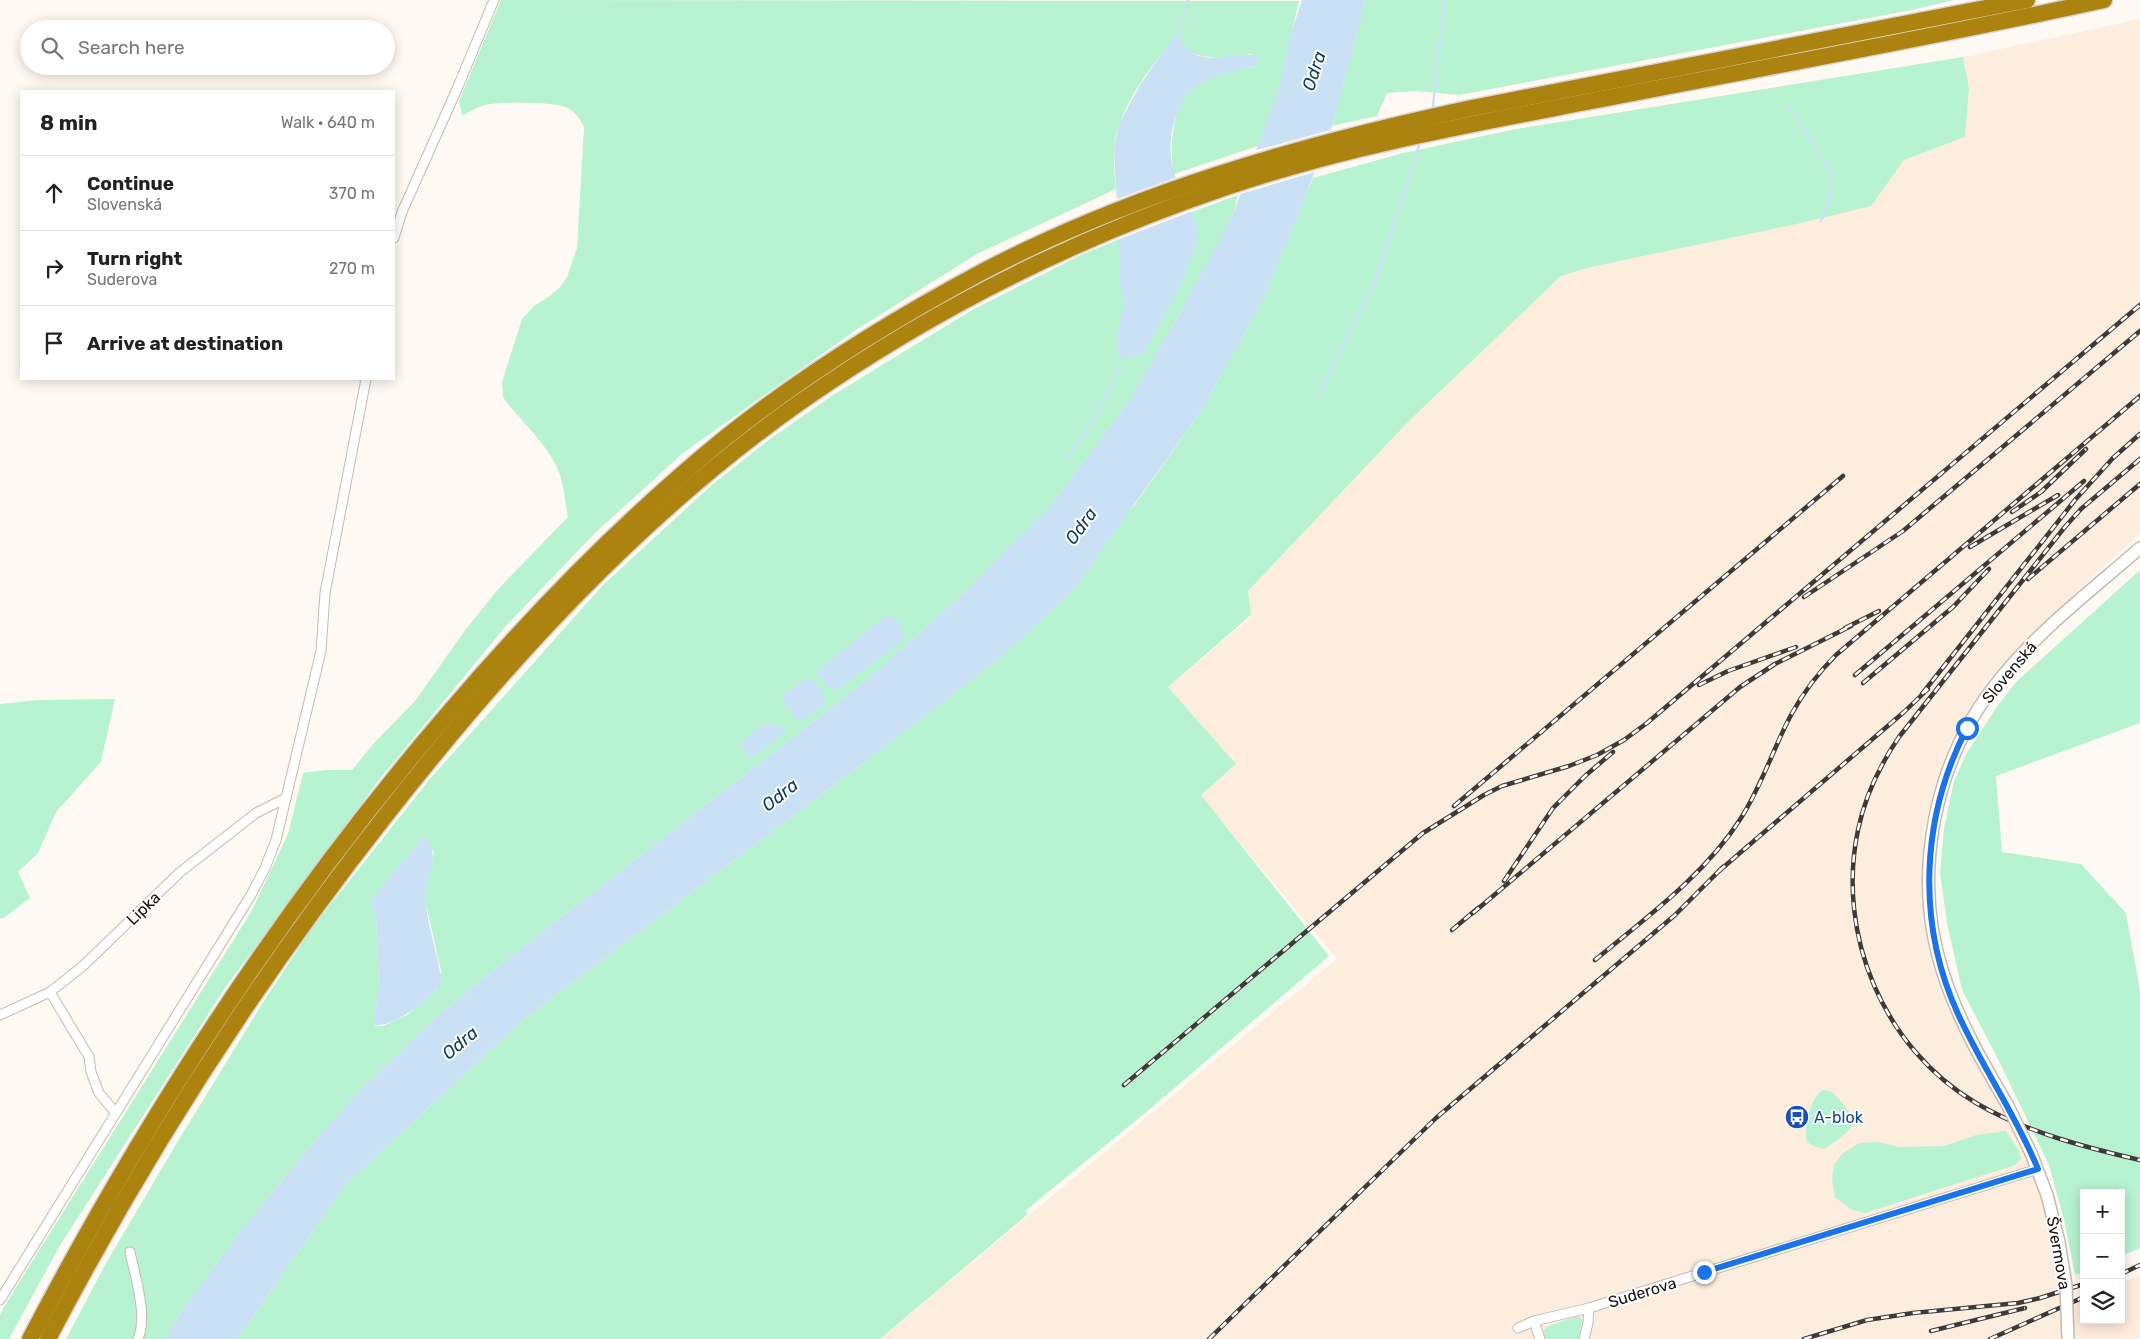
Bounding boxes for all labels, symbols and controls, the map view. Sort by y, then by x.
search box [20,20,395,75]
icon: search [38,34,66,62]
text: Search here [78,36,185,59]
water label: Odra [1297,48,1331,94]
text: 8 min [40,110,97,135]
text: Walk · 640 m [281,113,375,132]
text: Continue [87,172,174,195]
icon: ahead [40,179,68,207]
text: 370 m [329,184,375,203]
text: Slovenská [87,195,162,214]
text: Turn right [87,247,182,270]
icon: right [40,254,68,282]
text: 270 m [329,259,375,278]
text: Suderova [87,270,157,289]
icon: arrive [40,329,68,357]
text: Arrive at destination [87,332,283,355]
water label: Odra [1060,503,1102,549]
street label: Slovenská [1978,637,2041,707]
route start [1956,717,1979,740]
water label: Odra [757,774,803,816]
street label: Lipka [123,888,164,929]
water label: Odra [437,1021,483,1064]
bus stop icon: A-blok [1784,1104,1810,1130]
place label: A-blok [1814,1108,1864,1127]
map controls [2080,1189,2125,1324]
button: + [2080,1189,2125,1234]
street label: Švermova [2043,1215,2075,1291]
button: − [2080,1234,2125,1279]
route end [1693,1261,1716,1284]
street label: Suderova [1606,1273,1679,1312]
button: layers [2080,1279,2125,1324]

